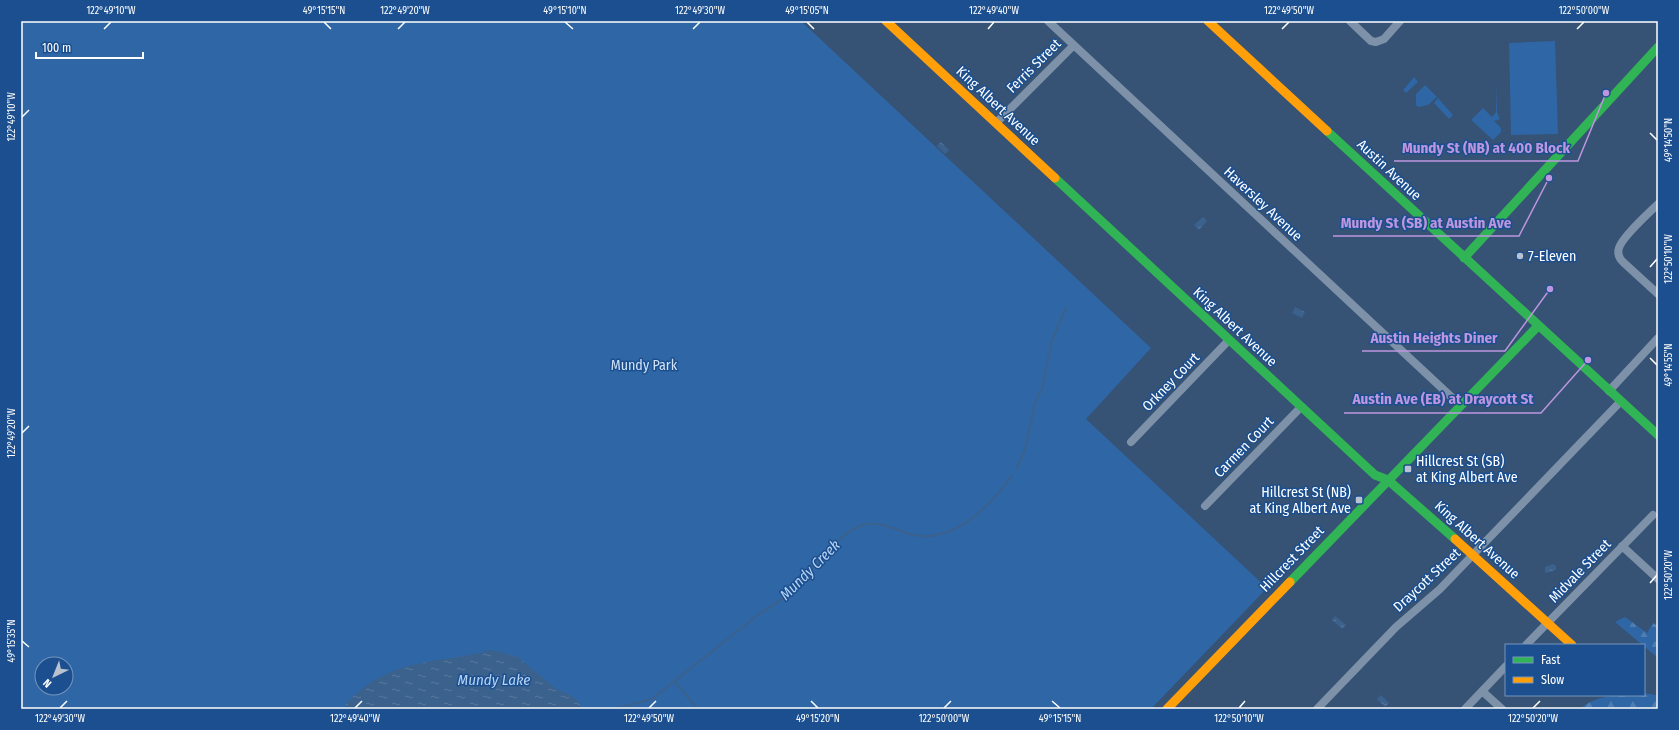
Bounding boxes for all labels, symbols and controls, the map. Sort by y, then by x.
text: 122°49'10"W [86,5,136,17]
text: 49°15'15"N [303,5,345,17]
text: 122°49'20"W [380,5,430,17]
text: 49°15'10"N [543,5,587,17]
text: 122°49'30"W [675,5,725,17]
text: 49°15'05"N [785,5,829,17]
text: 122°49'40"W [969,5,1019,17]
text: 122°49'50"W [1264,5,1314,17]
text: 122°50'00"W [1559,5,1610,17]
scale bar [36,34,143,60]
street label: Ferris Street [1003,35,1065,97]
text: 100 m [42,41,71,55]
street label: King Albert Avenue [953,63,1044,149]
text: 122°49'10"W [6,92,18,142]
text: 49°14'50"N [1663,118,1675,162]
callout: Mundy St (NB) at 400 Block [1394,134,1578,161]
street label: Austin Avenue [1353,136,1425,204]
text: Mundy St (NB) at 400 Block [1402,139,1570,157]
street label: Haversley Avenue [1220,163,1306,245]
callout: Mundy St (SB) at Austin Ave [1333,209,1519,236]
text: Mundy St (SB) at Austin Ave [1341,214,1512,232]
text: 122°50'10"W [1663,234,1675,284]
place label: 7-Eleven [1528,248,1576,265]
marker: 7-Eleven [1515,251,1525,261]
street label: King Albert Avenue [1190,284,1281,370]
callout: Austin Heights Diner [1362,324,1505,351]
text: Austin Heights Diner [1369,329,1498,347]
text: 49°14'55"N [1663,343,1675,387]
street label: Orkney Court [1139,349,1203,415]
park label: Mundy Park [611,357,678,374]
callout: Austin Ave (EB) at Draycott St [1344,386,1541,413]
text: Austin Ave (EB) at Draycott St [1351,390,1534,408]
text: 122°49'20"W [6,408,18,458]
street label: Carmen Court [1211,413,1278,481]
place label: Hillcrest St (SB) at King Albert Ave [1416,453,1518,486]
marker: Hillcrest St (SB) at King Albert Ave [1403,464,1413,474]
place label: Hillcrest St (NB) at King Albert Ave [1249,484,1351,517]
marker: Hillcrest St (NB) at King Albert Ave [1354,495,1364,505]
street label: King Albert Avenue [1431,497,1523,583]
street label: Hillcrest Street [1256,522,1328,595]
street label: Midvale Street [1545,535,1615,606]
water label: Mundy Creek [776,536,844,604]
street label: Draycott Street [1390,544,1464,615]
text: 122°50'20"W [1663,550,1675,600]
text: 49°15'35"N [6,619,18,663]
legend [1505,644,1645,696]
text: Fast [1541,653,1560,667]
north arrow [34,656,74,696]
water label: Mundy Lake [458,671,530,689]
text: Slow [1541,673,1564,687]
text: N [41,676,54,690]
text: 122°49'30"W [35,713,85,725]
text: 122°49'40"W [330,713,380,725]
text: 122°49'50"W [624,713,674,725]
text: 49°15'20"N [796,713,840,725]
text: 122°50'00"W [919,713,970,725]
text: 49°15'15"N [1039,713,1081,725]
text: 122°50'10"W [1214,713,1264,725]
text: 122°50'20"W [1508,713,1558,725]

